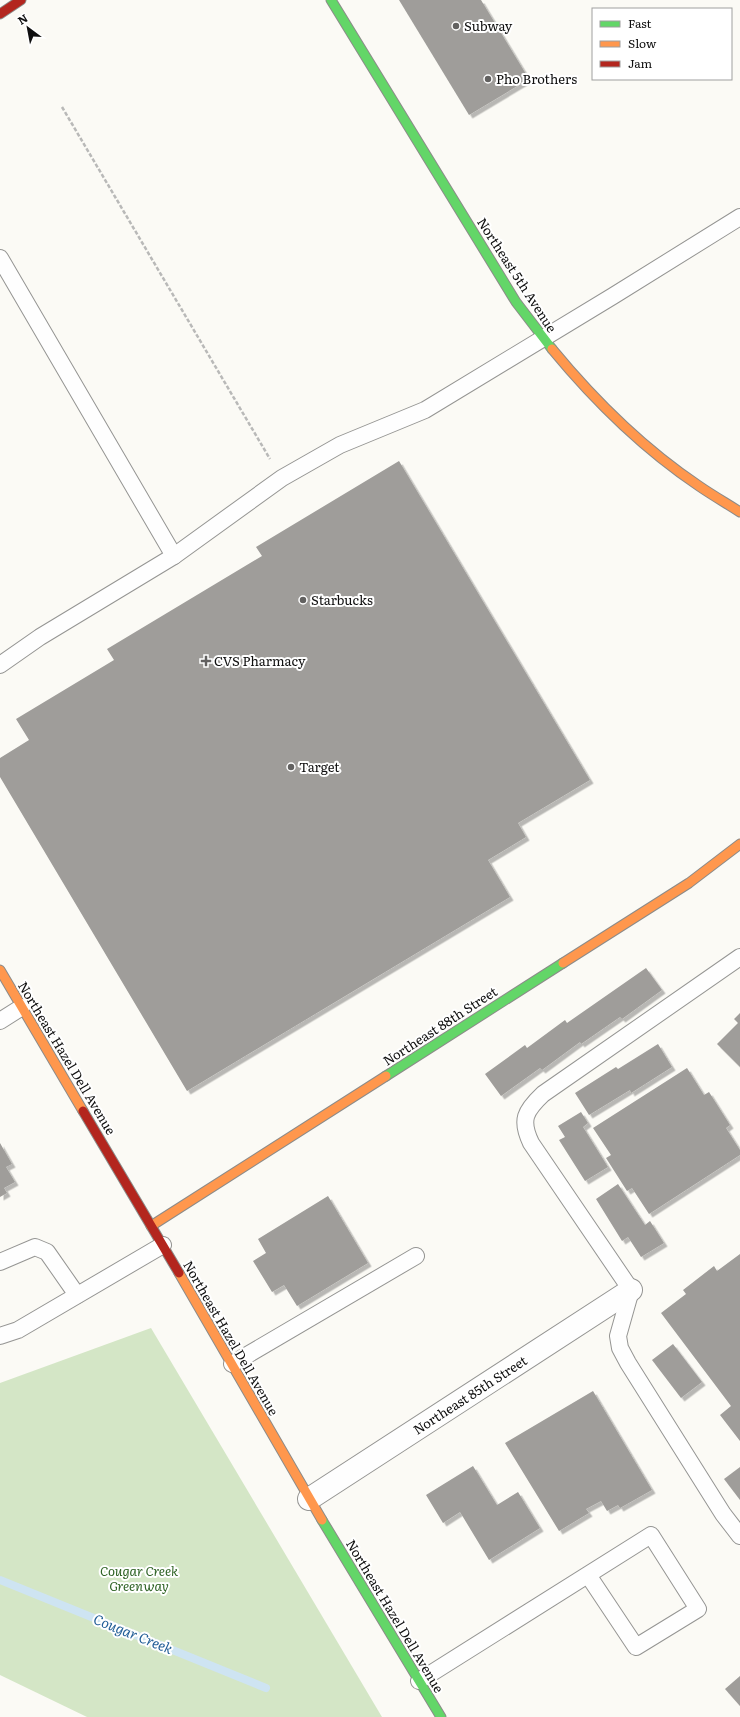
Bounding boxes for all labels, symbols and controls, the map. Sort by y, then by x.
north arrow [8,8,48,48]
legend [592,8,732,80]
text: N [14,9,30,28]
text: Fast [628,14,652,32]
place label: Subway [464,16,513,35]
marker: Subway [451,21,461,31]
text: Slow [628,34,657,52]
text: Jam [628,54,653,72]
place label: Pho Brothers [496,69,577,88]
marker: Pho Brothers [483,74,493,84]
street label: Northeast 5th Avenue [473,214,562,336]
place label: Starbucks [311,590,373,609]
marker: Starbucks [298,595,308,605]
place label: CVS Pharmacy [214,651,306,670]
marker: CVS Pharmacy [201,656,211,666]
place label: Target [299,757,340,776]
marker: Target [286,762,296,772]
street label: Northeast Hazel Dell Avenue [14,977,121,1138]
street label: Northeast 88th Street [379,981,501,1070]
street label: Northeast Hazel Dell Avenue [179,1257,284,1419]
street label: Northeast 85th Street [409,1350,531,1439]
street label: Northeast Hazel Dell Avenue [342,1535,449,1696]
park label: Cougar Creek Greenway [100,1561,179,1595]
water label: Cougar Creek [91,1608,176,1658]

